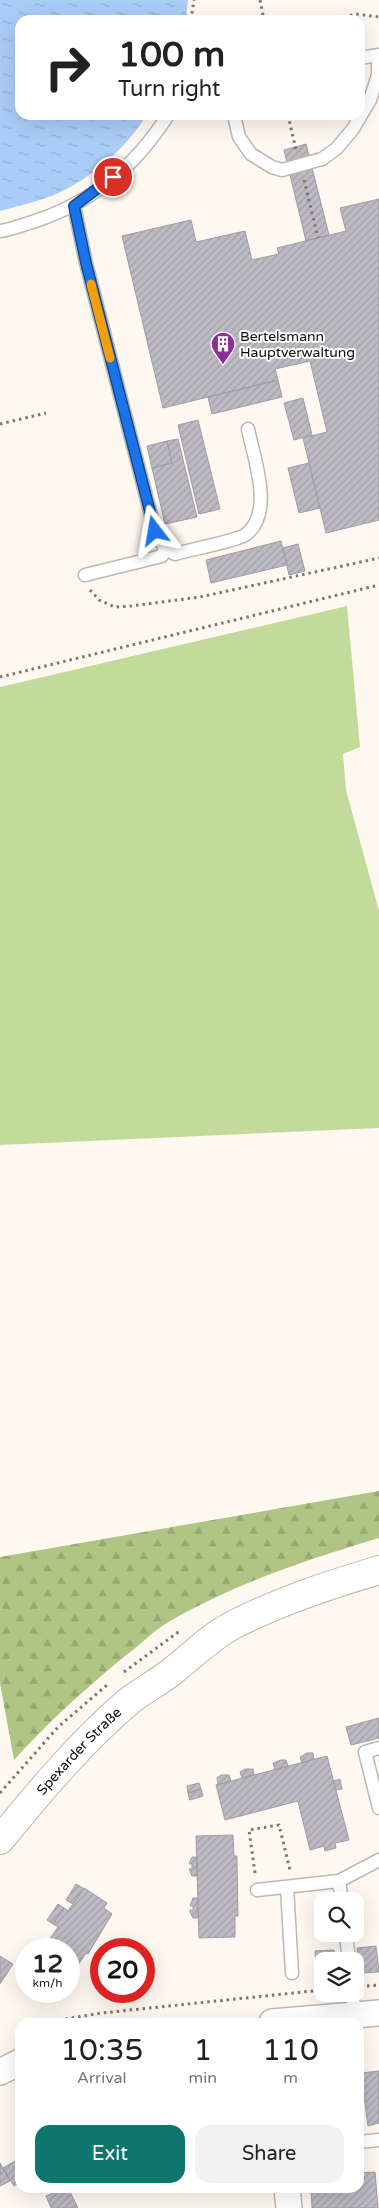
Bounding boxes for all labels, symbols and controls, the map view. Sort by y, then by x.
text: 100 m [118,34,225,76]
icon: right [35,35,100,100]
text: Turn right [118,76,220,102]
pin [92,156,134,198]
icon: arrive [99,163,127,191]
place label: Bertelsmann Hauptverwaltung [240,328,355,361]
building icon: Bertelsmann Hauptverwaltung [210,331,236,365]
position arrow [128,504,180,556]
street label: Spexarder Straße [33,1703,125,1798]
map controls [314,1892,364,2002]
button: search [314,1892,364,1942]
speed limit sign: 20 [90,1938,155,2003]
text: 12 [32,1949,63,1979]
button: layers [314,1952,364,2002]
text: km/h [32,1976,63,1990]
text: 10:35 [60,2032,143,2069]
text: 1 [193,2032,212,2069]
text: 110 [262,2032,319,2069]
text: Arrival [77,2068,127,2088]
text: min [189,2068,217,2088]
text: m [283,2068,298,2088]
button: Exit [35,2125,185,2183]
button: Share [195,2125,344,2183]

